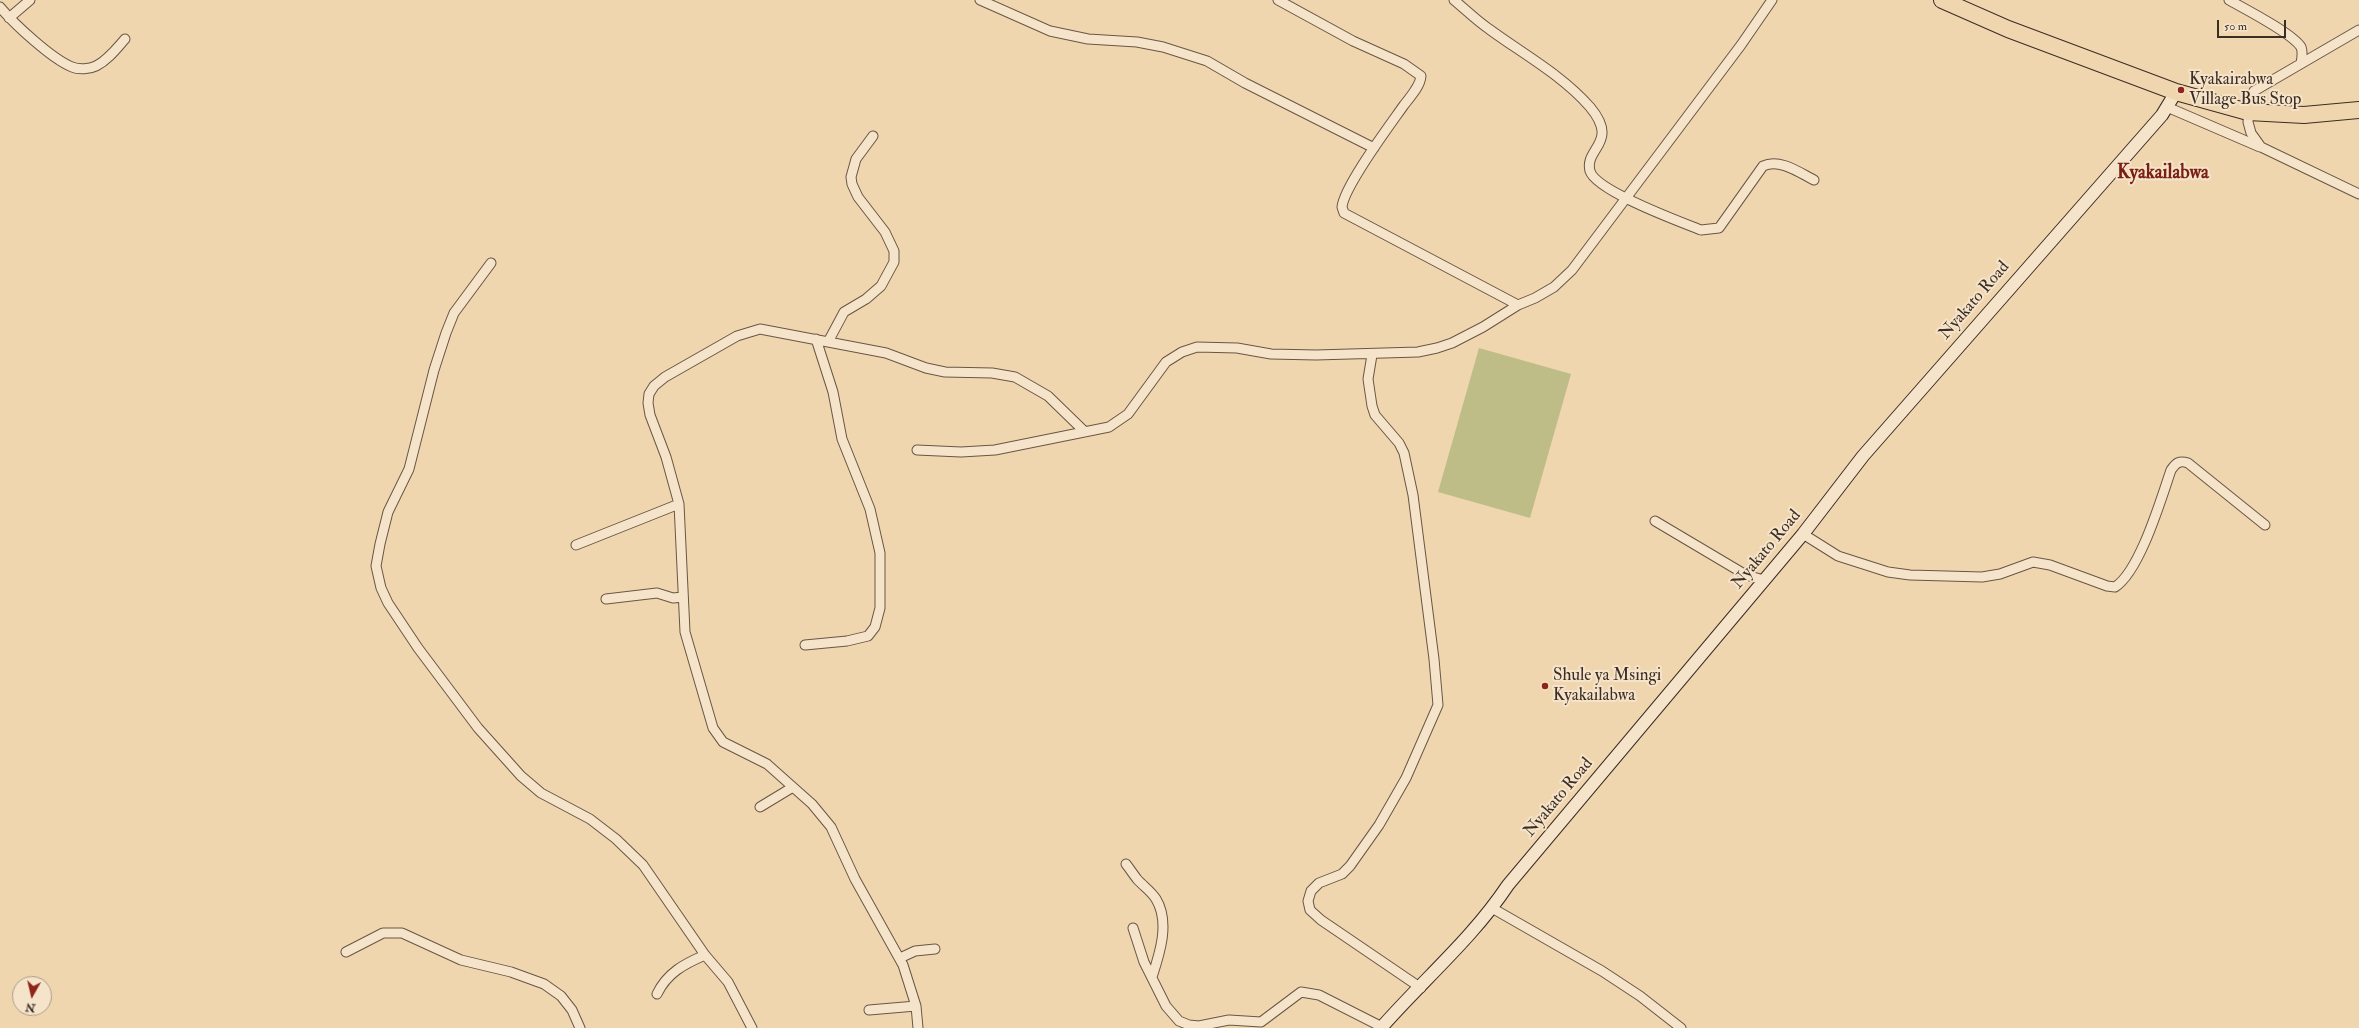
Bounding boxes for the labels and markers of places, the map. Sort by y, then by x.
place label: Kyakairabwa Village Bus Stop [2189,70,2301,110]
marker: Kyakairabwa Village Bus Stop [2176,85,2186,95]
place label: Shule ya Msingi Kyakailabwa [1553,666,1661,706]
marker: Shule ya Msingi Kyakailabwa [1540,681,1550,691]

